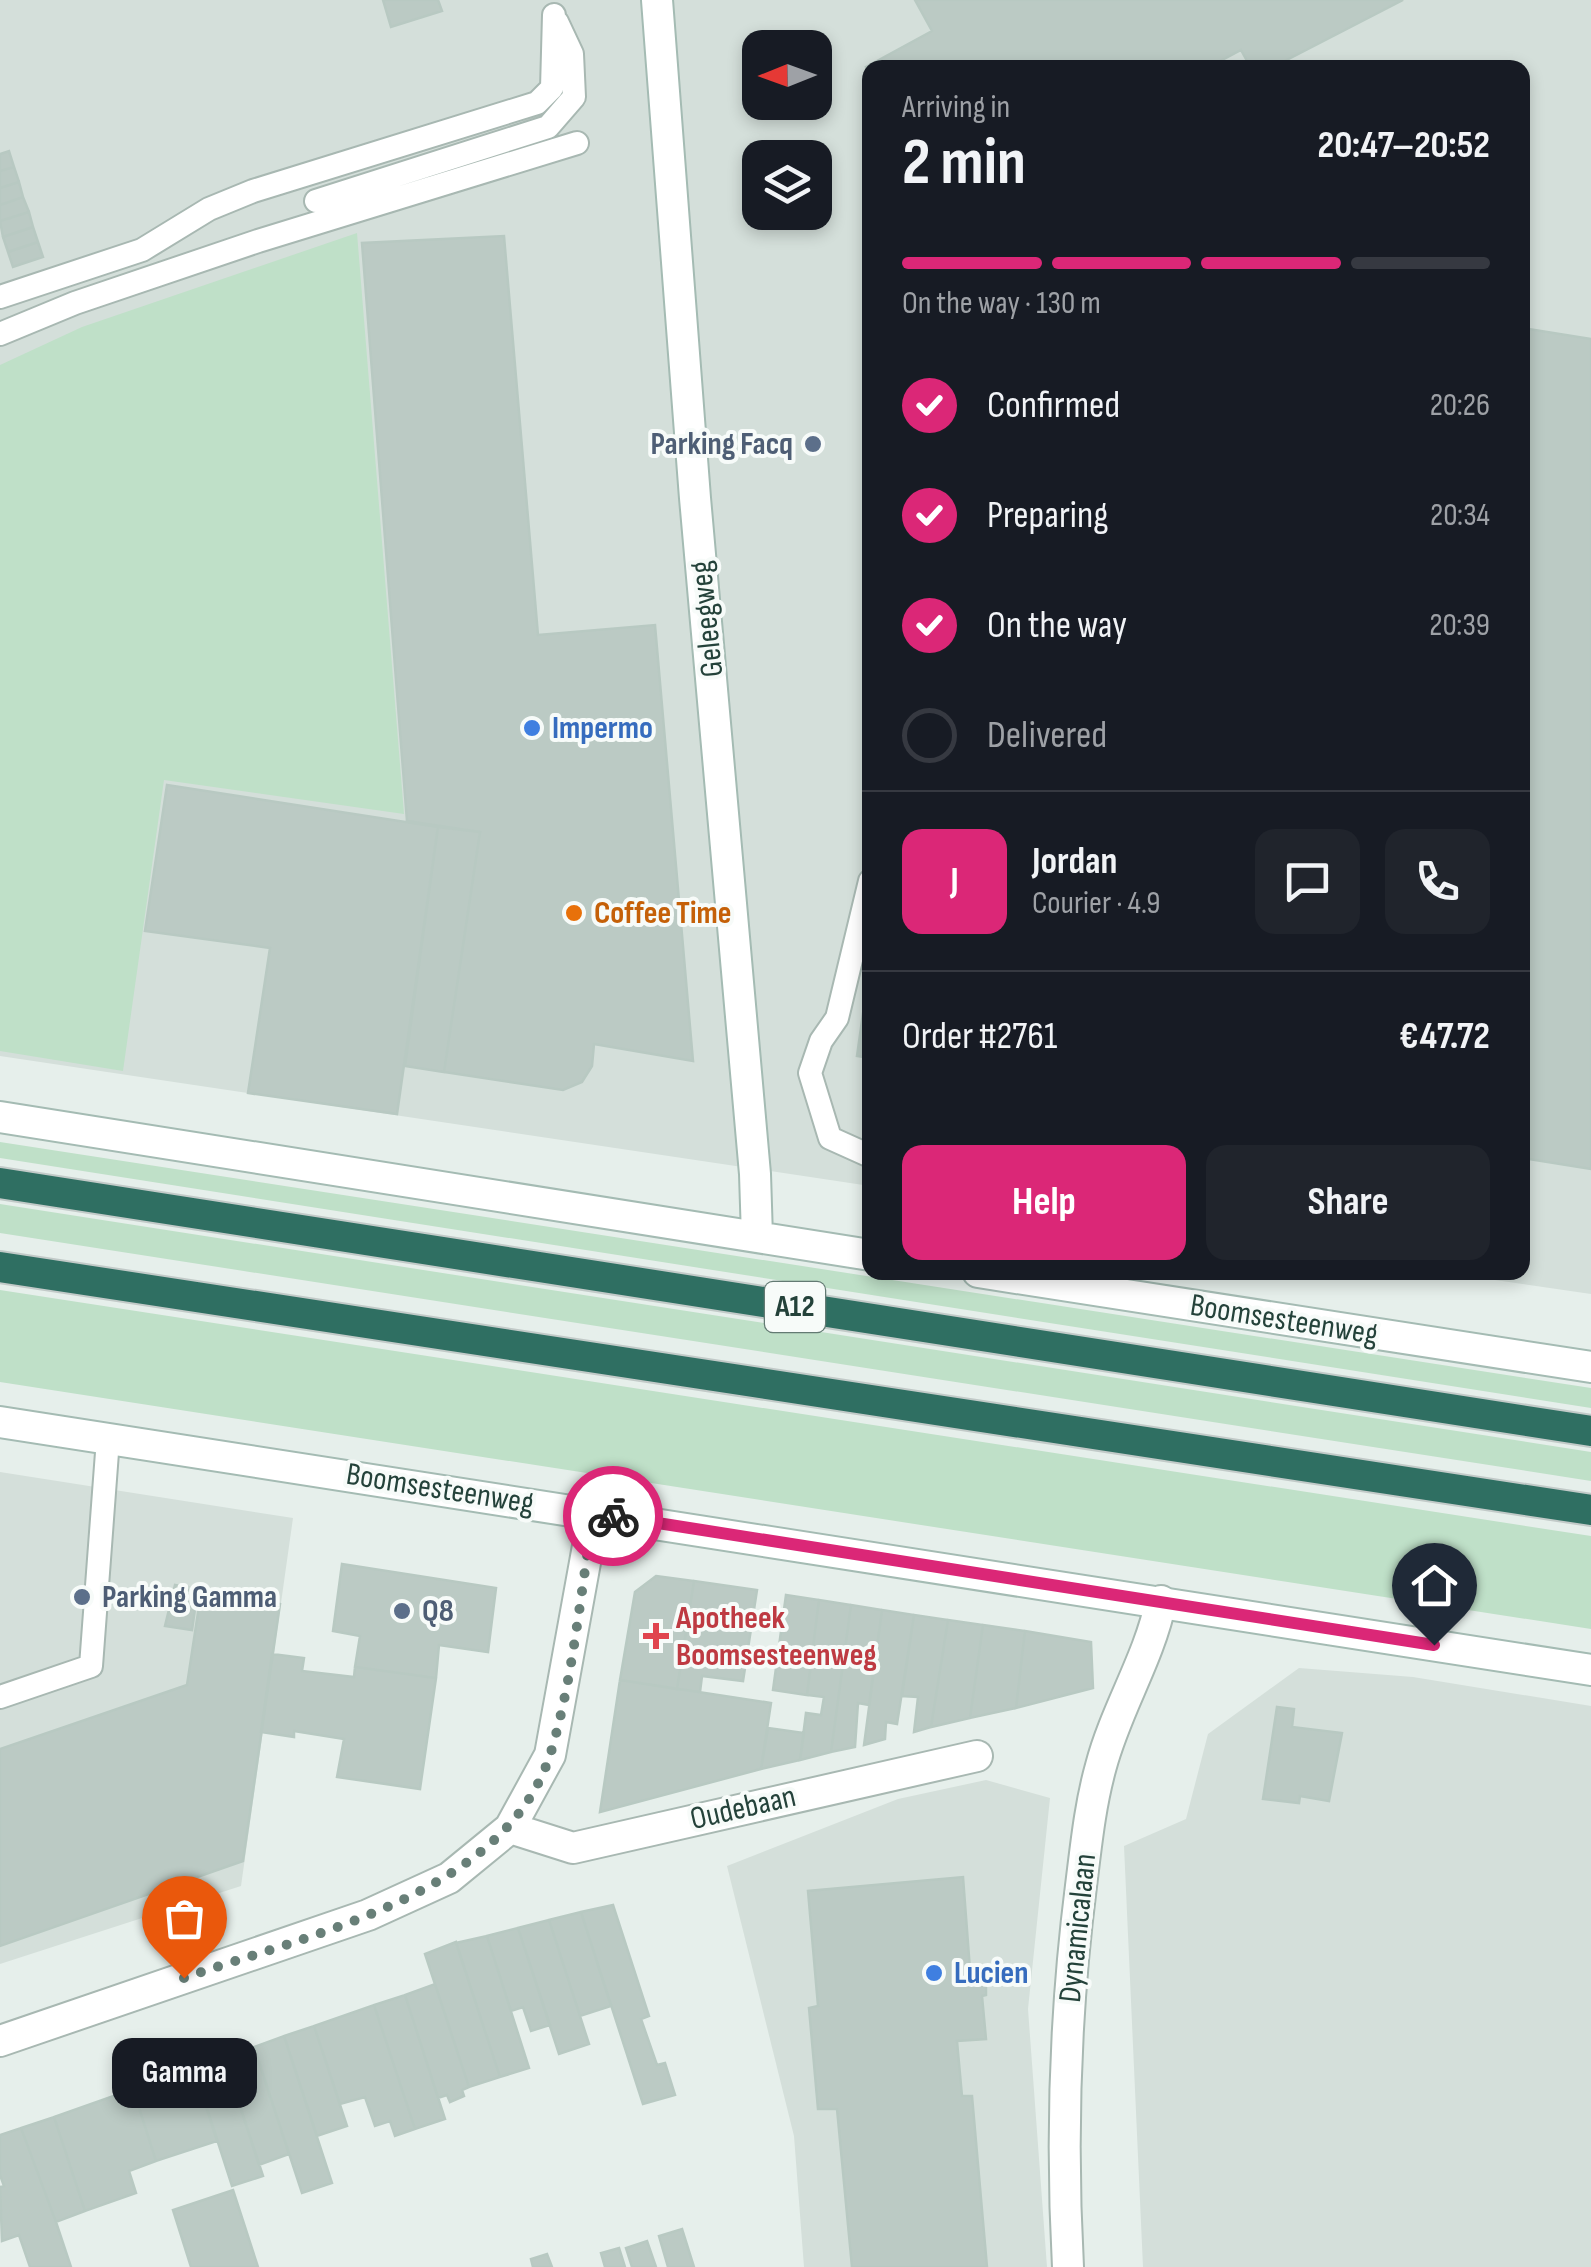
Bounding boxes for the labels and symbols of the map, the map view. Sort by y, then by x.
north arrow [742,30,832,120]
place label: Parking Facq [651,425,793,464]
marker: Parking Facq [802,433,824,455]
street label: Geleegweg [682,559,732,679]
place label: Impermo [552,709,653,748]
marker: Impermo [521,717,543,739]
place label: Coffee Time [594,894,731,933]
marker: Coffee Time [563,902,585,924]
road number: A12 [765,1282,825,1332]
street label: Boomsesteenweg [1187,1286,1381,1354]
street label: Boomsesteenweg [343,1455,537,1523]
courier [563,1466,663,1566]
pin [1392,1543,1477,1646]
place label: Parking Gamma [102,1578,277,1617]
marker: Parking Gamma [71,1586,93,1608]
place label: Q8 [422,1592,454,1631]
place label: Apotheek Boomsesteenweg [675,1599,877,1675]
marker: Q8 [391,1600,413,1622]
marker: Apotheek Boomsesteenweg [645,1625,667,1647]
street label: Oudebaan [687,1777,799,1839]
street label: Dynamicalaan [1051,1852,1105,2004]
pin [142,1876,227,1979]
place label: Lucien [954,1954,1028,1993]
marker: Lucien [923,1962,945,1984]
callout: Gamma [111,2038,256,2108]

